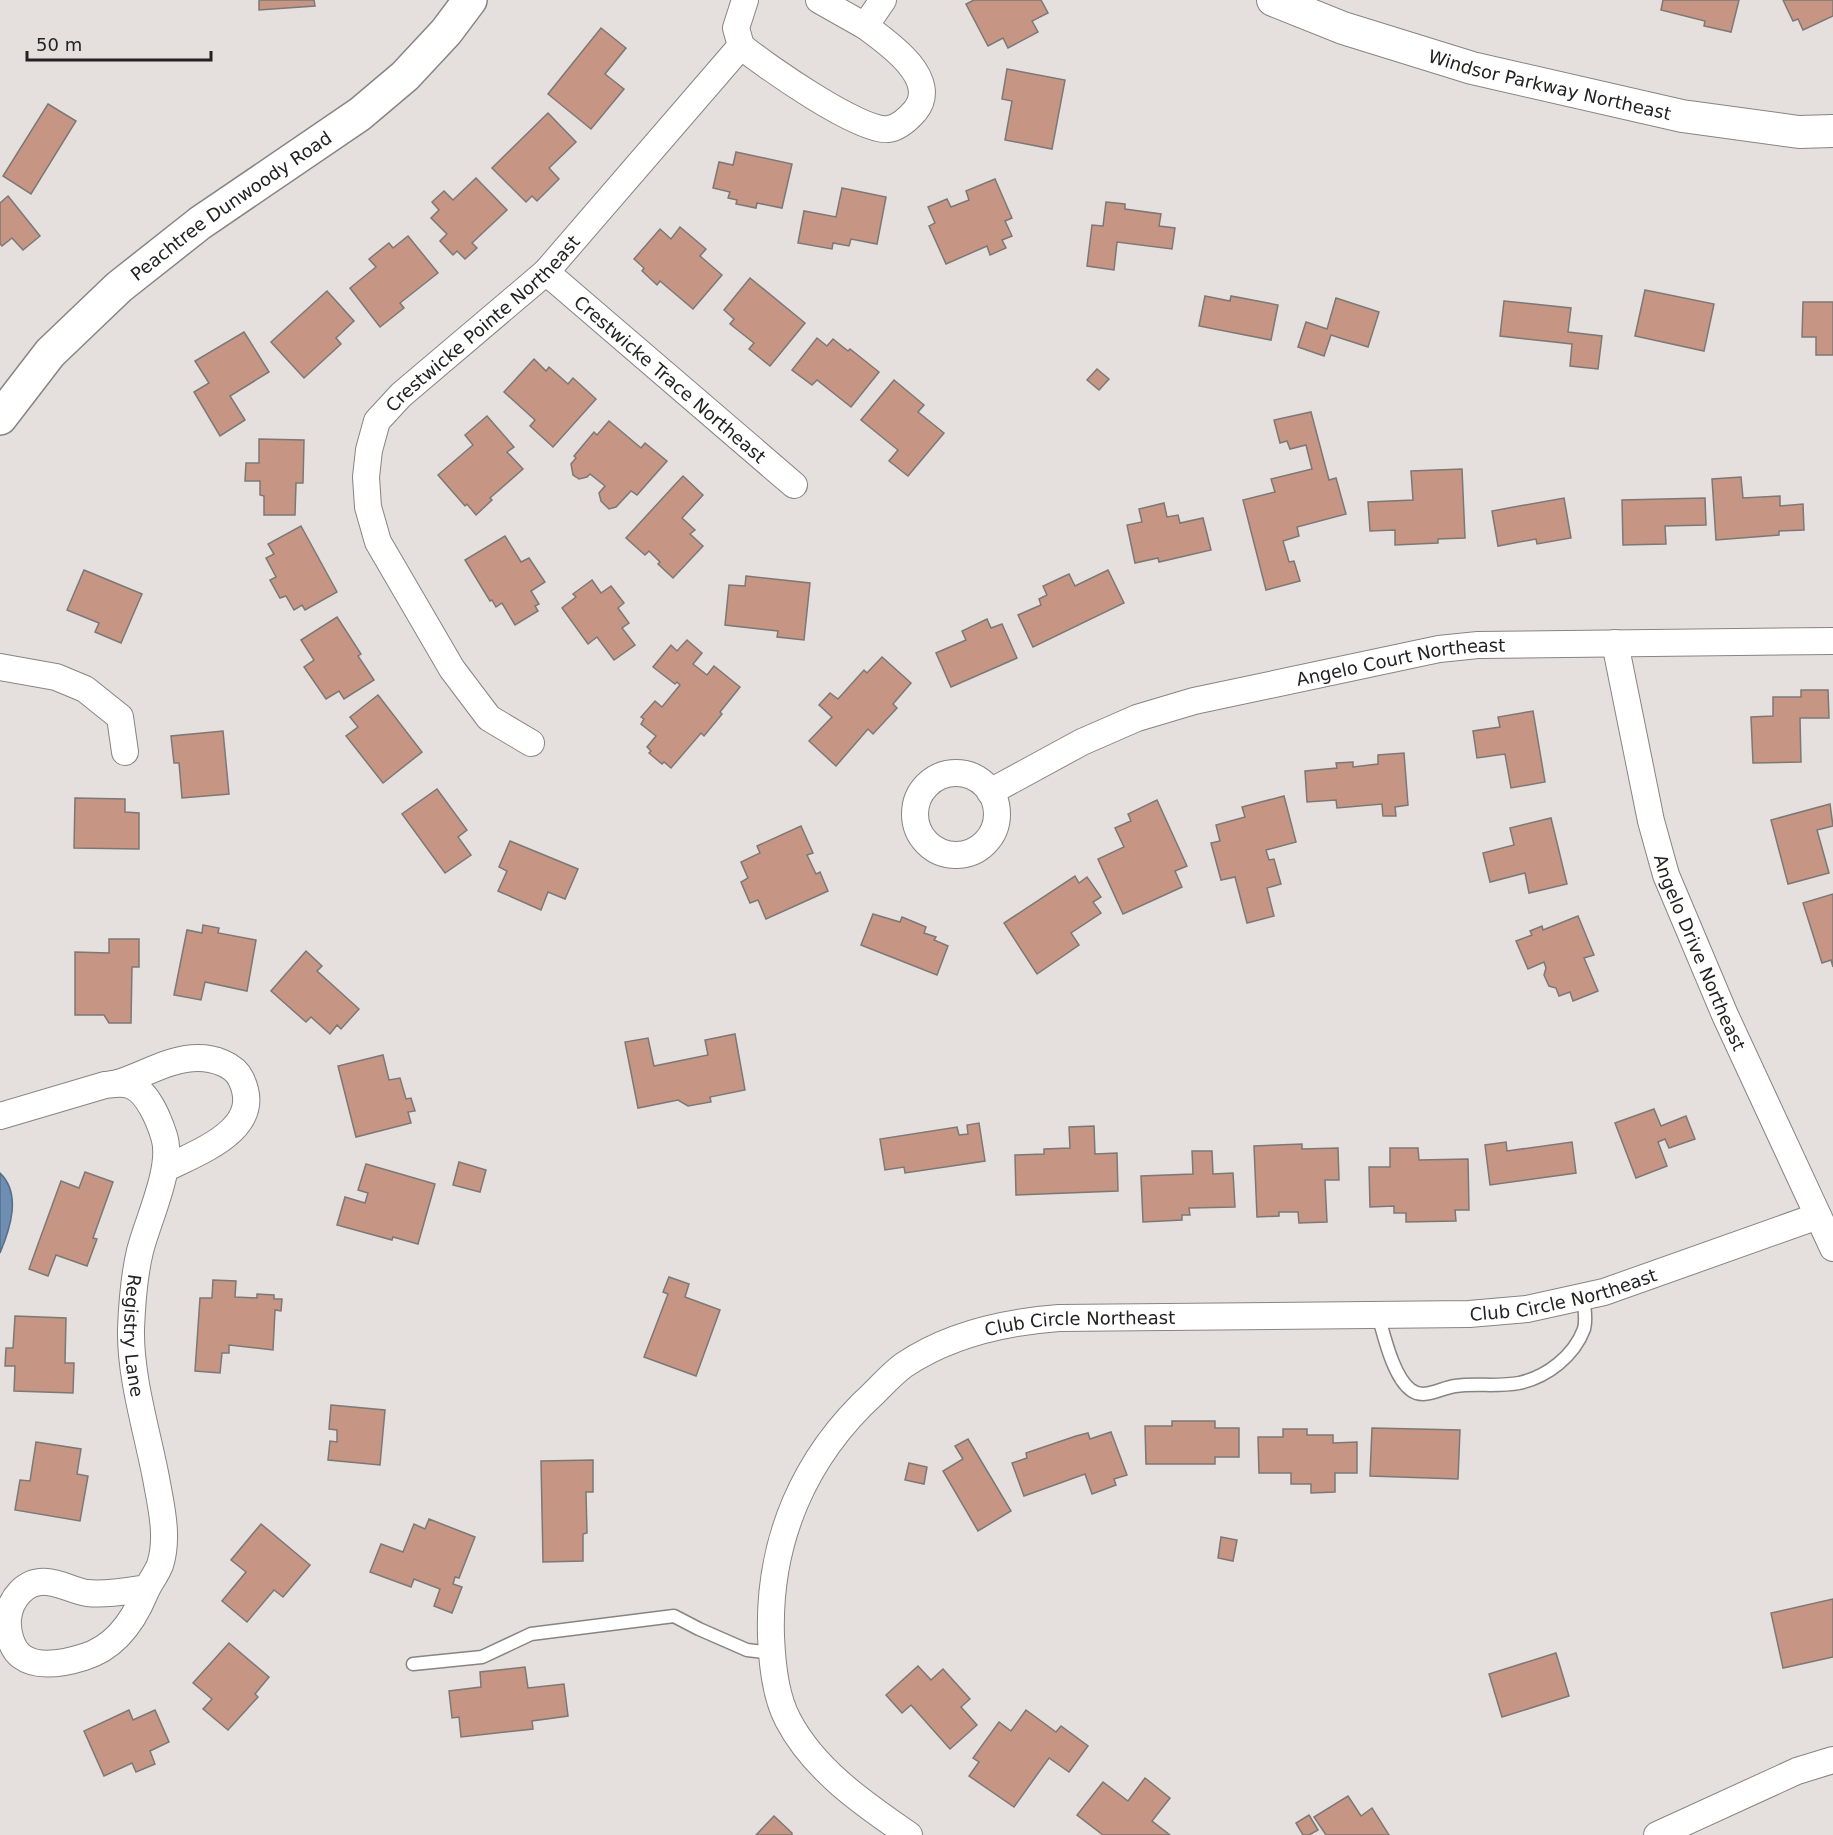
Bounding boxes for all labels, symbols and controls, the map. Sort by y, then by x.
scale bar [27,24,212,62]
text: 50 m [36,34,82,55]
street label: Windsor Parkway Northeast [1426,45,1673,124]
street label: Peachtree Dunwoody Road [126,126,335,284]
street label: Crestwicke Pointe Northeast [381,231,584,416]
street label: Crestwicke Trace Northeast [570,291,771,467]
street label: Angelo Court Northeast [1294,634,1505,690]
street label: Angelo Drive Northeast [1650,852,1750,1054]
street label: Club Circle Northeast [1469,1264,1659,1324]
street label: Registry Lane [120,1273,149,1399]
street label: Club Circle Northeast [982,1306,1175,1340]

